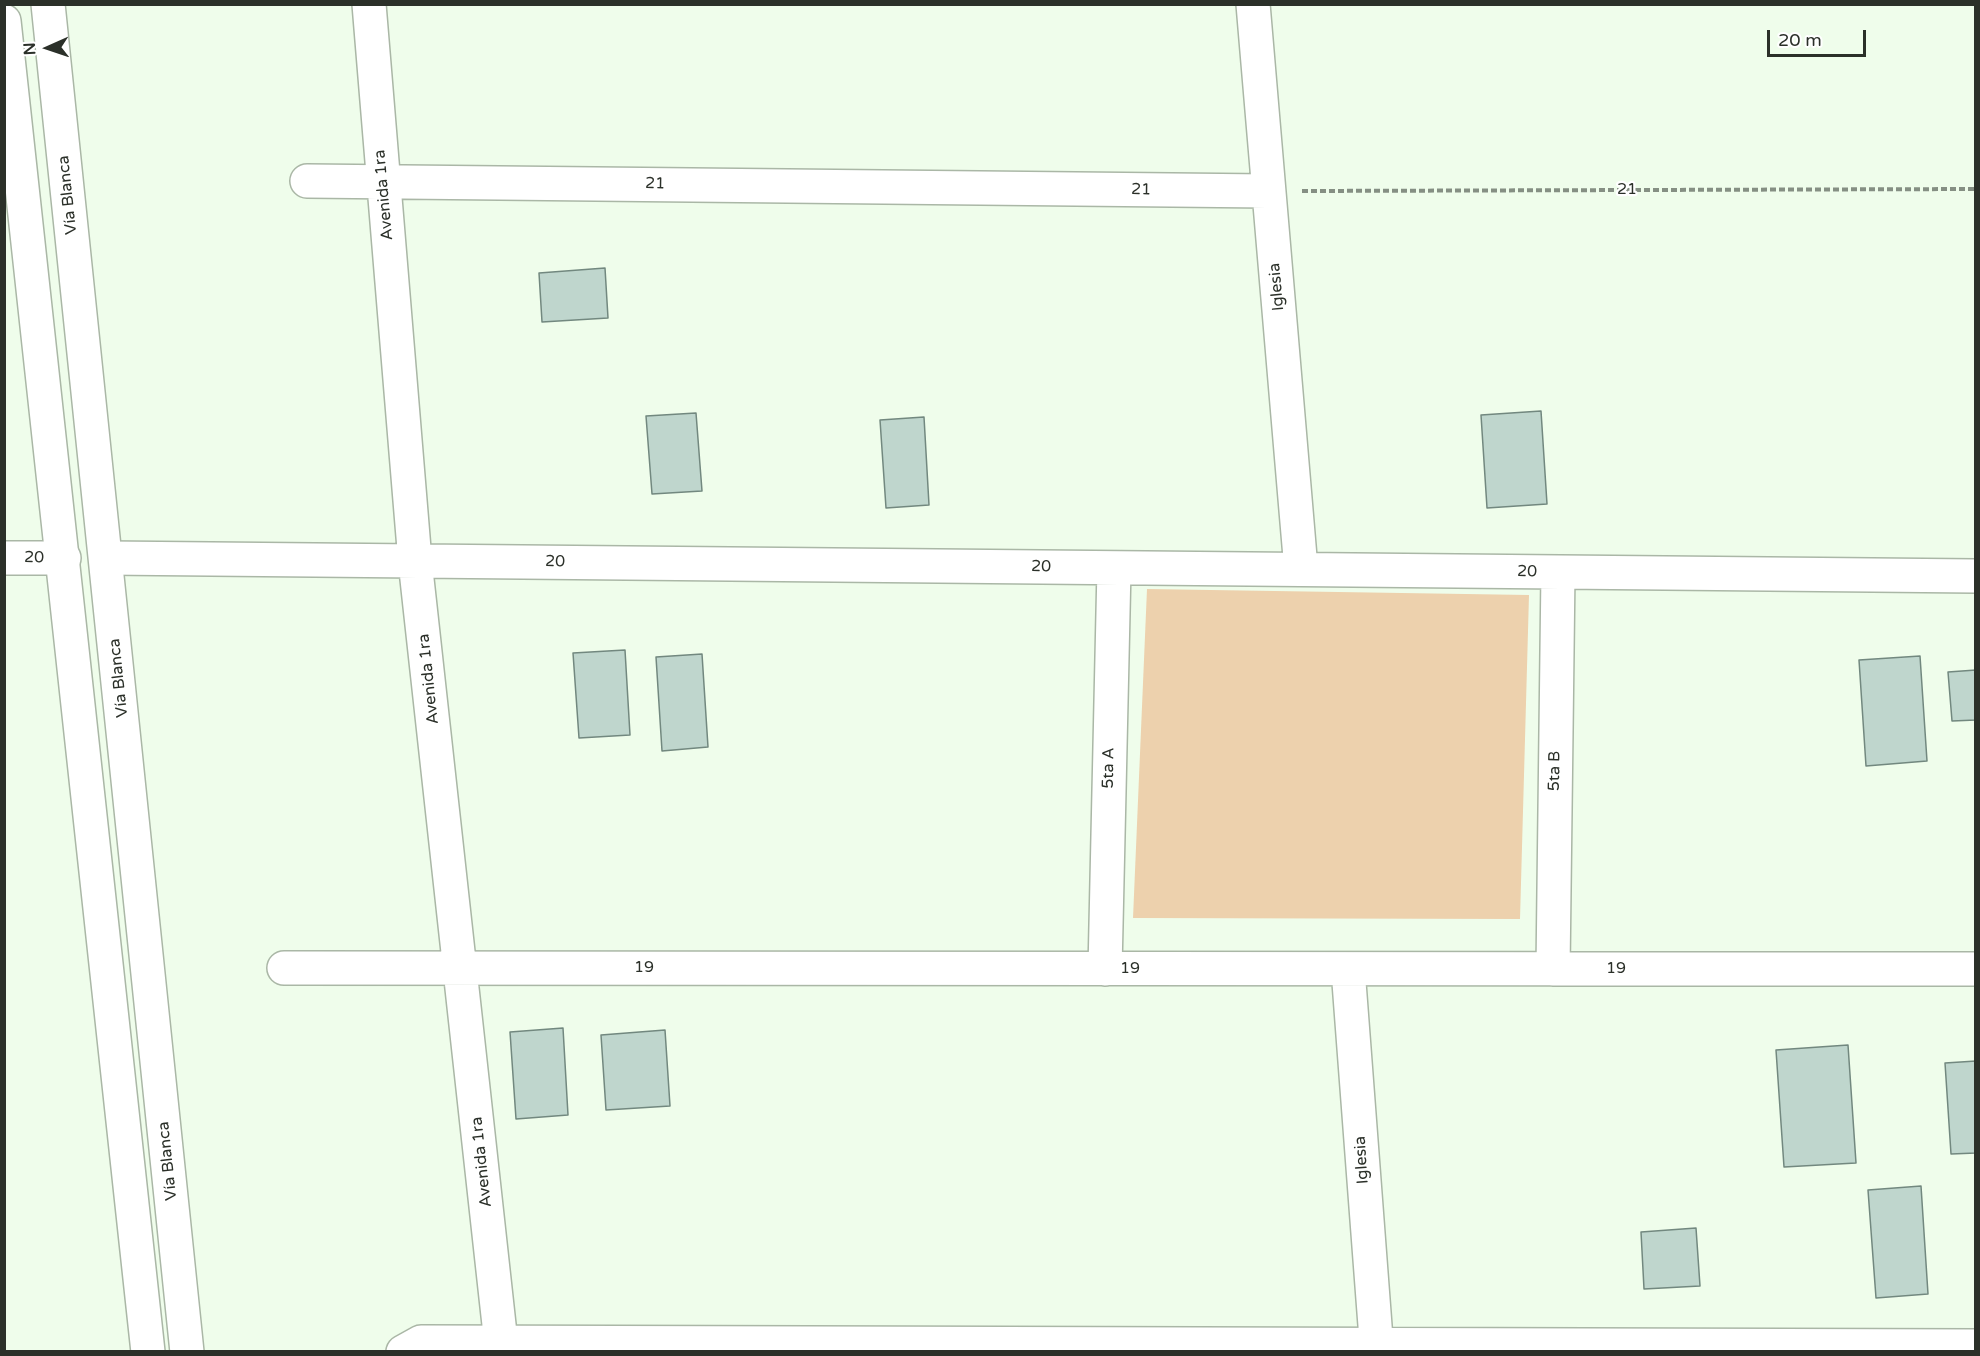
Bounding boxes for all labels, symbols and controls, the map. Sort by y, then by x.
north arrow [18,18,78,78]
scale bar [1770,18,1869,56]
text: 20 m [1778,29,1822,51]
text: N [20,42,40,56]
street label: Avenida 1ra [370,149,398,241]
street label: Vía Blanca [54,155,82,235]
street label: 21 [645,174,665,194]
street label: 21 [1131,180,1151,200]
street label: 21 [1617,180,1637,200]
street label: Iglesia [1265,262,1289,312]
street label: 20 [24,548,44,568]
street label: 20 [545,552,565,572]
street label: 20 [1031,557,1051,577]
street label: 20 [1517,562,1537,582]
street label: Avenida 1ra [415,633,443,725]
street label: Vía Blanca [105,638,133,718]
street label: 5ta A [1099,747,1119,789]
street label: 5ta B [1545,751,1565,791]
street label: 19 [634,958,654,978]
street label: 19 [1120,959,1140,979]
street label: 19 [1606,959,1626,979]
street label: Avenida 1ra [468,1116,496,1208]
street label: Vía Blanca [154,1121,182,1201]
street label: Iglesia [1351,1135,1373,1185]

